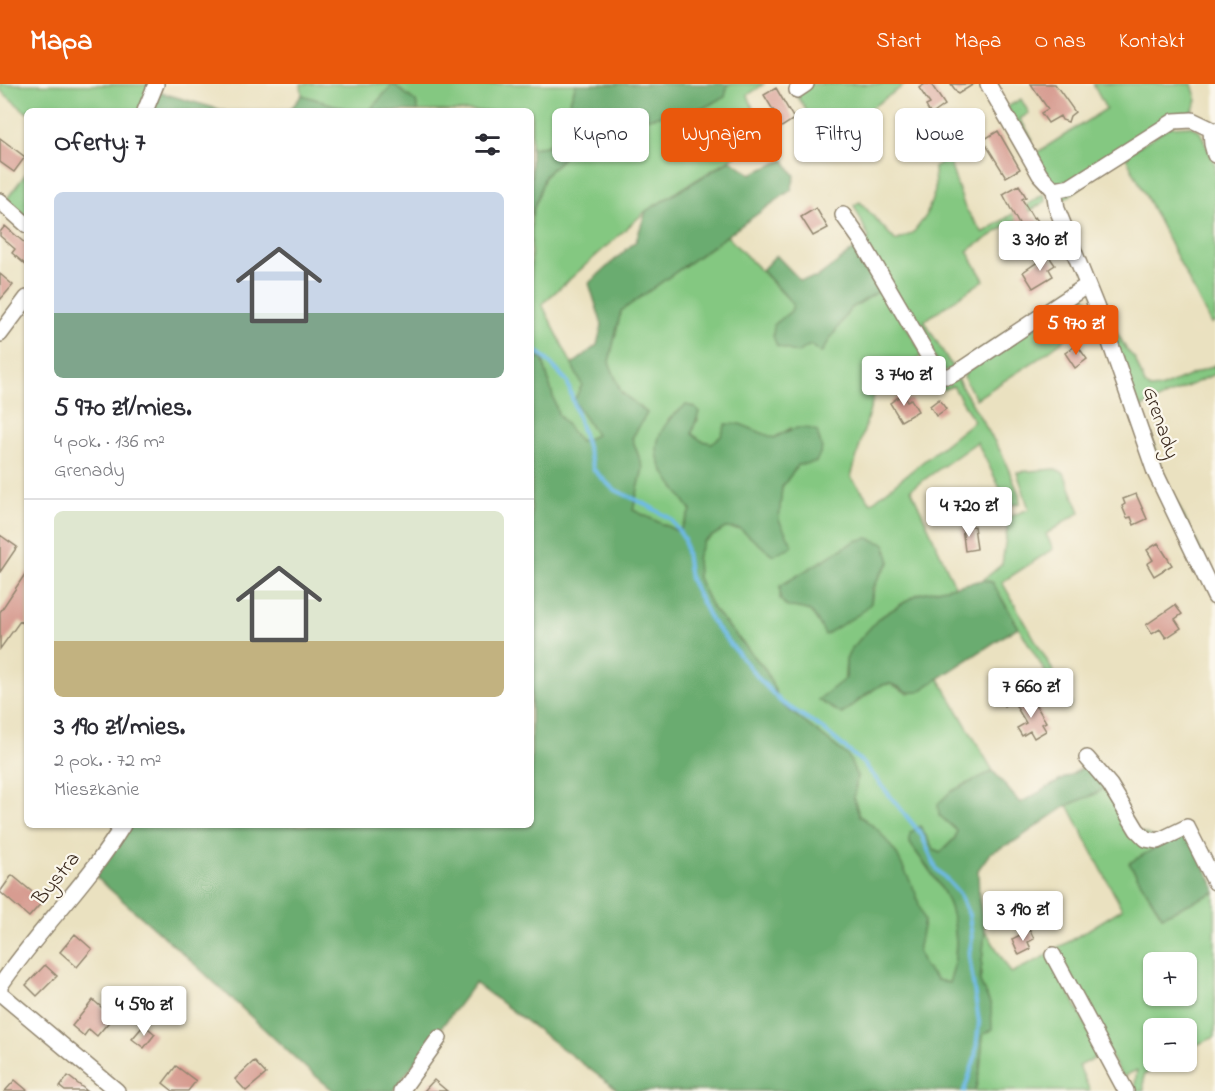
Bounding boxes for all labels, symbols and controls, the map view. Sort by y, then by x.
text: Mapa [30,22,92,63]
text: Start [876,27,922,57]
text: Mapa [955,27,1001,57]
text: O nas [1034,27,1086,57]
text: Kontakt [1119,27,1185,57]
chip: Kupno [552,108,649,162]
chip: Wynajem [661,108,782,162]
chip: Filtry [794,108,883,162]
chip: Nowe [895,108,985,162]
text: Oferty: 7 [54,125,145,163]
icon: filters [471,128,504,161]
pin: 3 310 zł [978,221,1102,272]
text: 3 310 zł [1013,226,1067,255]
icon: home [225,231,333,339]
pin: 5 970 zł [1014,305,1138,356]
text: 5 970 zł [1047,310,1105,339]
pin: 3 740 zł [842,356,966,407]
text: 3 740 zł [876,361,932,390]
street label: Grenady [1132,383,1186,464]
text: 5 970 zł/mies. [54,390,192,428]
text: 4 pok. · 136 m² [54,428,165,457]
text: Grenady [54,457,125,486]
pin: 4 720 zł [907,487,1031,538]
text: 4 720 zł [940,492,998,521]
icon: home [225,550,333,658]
pin: 7 660 zł [969,668,1093,719]
text: 7 660 zł [1002,673,1060,702]
text: 3 190 zł/mies. [54,709,185,747]
text: 2 pok. · 72 m² [54,747,161,776]
text: Mieszkanie [54,776,139,805]
street label: Bystra [25,846,90,914]
pin: 3 190 zł [961,891,1085,942]
text: 3 190 zł [997,896,1049,925]
map controls [1143,952,1197,1072]
button: + [1143,952,1197,1006]
pin: 4 590 zł [82,986,206,1037]
text: 4 590 zł [115,991,173,1020]
button: − [1143,1018,1197,1072]

